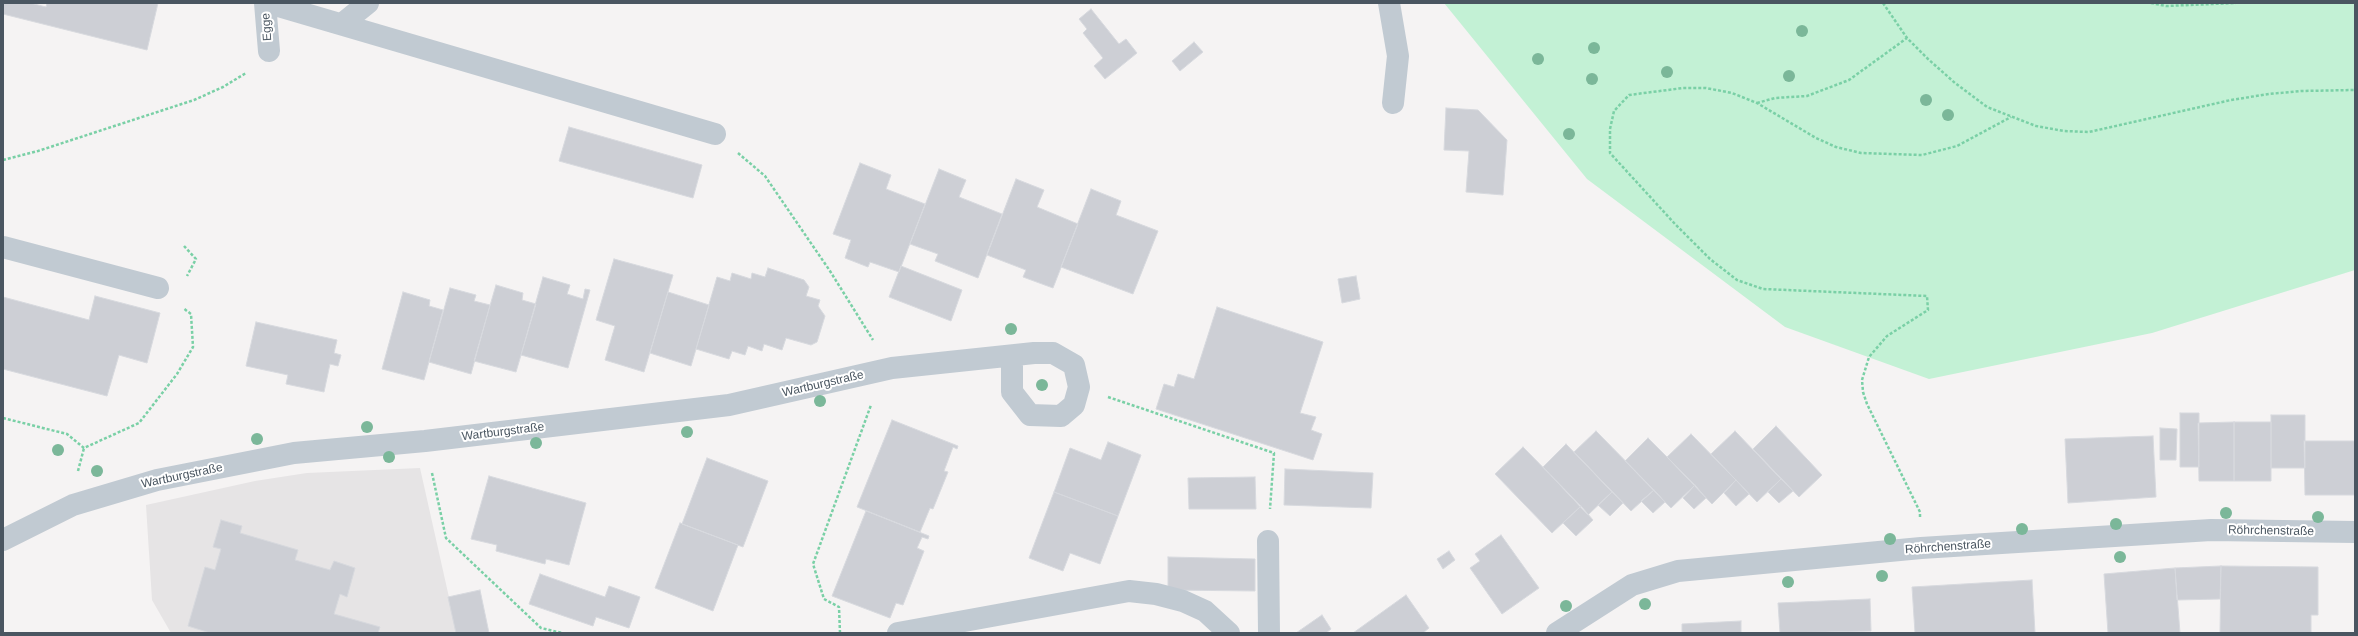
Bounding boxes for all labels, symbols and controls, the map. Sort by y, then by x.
street label: Egge [259,13,275,41]
street label: Wartburgstraße [781,368,865,400]
street label: Wartburgstraße [461,420,545,444]
street label: Wartburgstraße [140,460,224,492]
street label: Röhrchenstraße [2228,523,2314,539]
street label: Röhrchenstraße [1905,537,1991,557]

